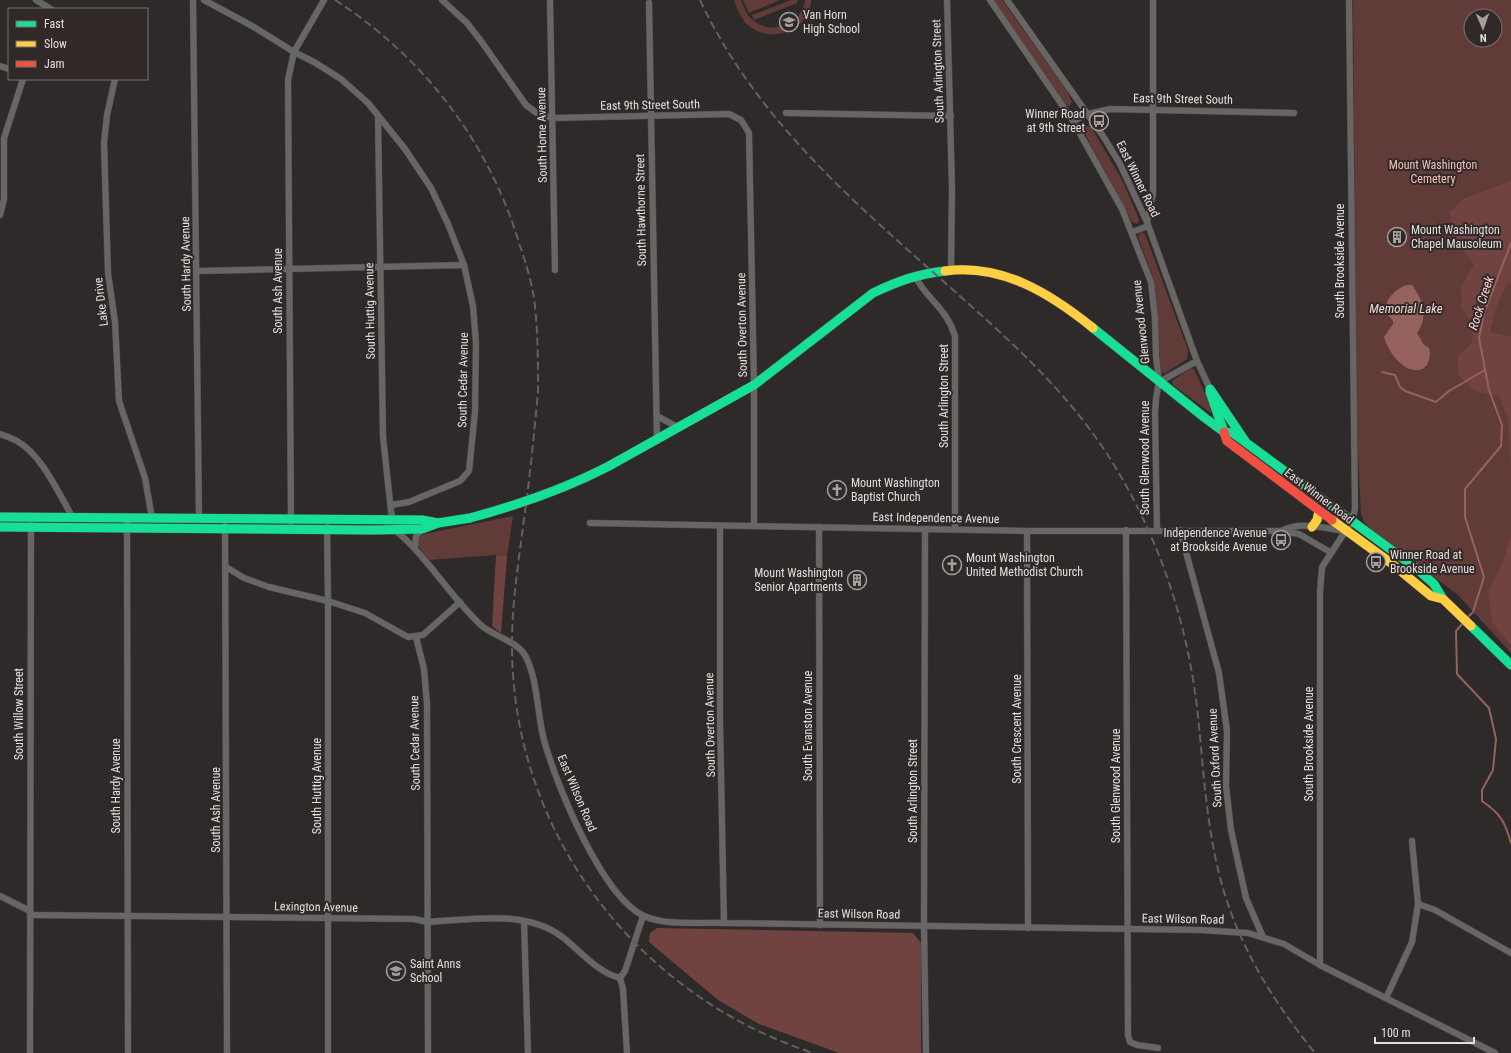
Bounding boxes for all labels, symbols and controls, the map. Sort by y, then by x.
legend [8,8,148,80]
place label: Van Horn High School [803,8,860,36]
north arrow [1463,8,1503,48]
school or university icon: Van Horn High School [778,11,800,33]
text: Fast [44,17,65,31]
street label: South Arlington Street [929,18,947,123]
text: N [1479,31,1487,44]
text: Slow [44,37,67,51]
text: Jam [44,57,65,71]
street label: South Home Avenue [534,87,550,183]
street label: East 9th Street South [1133,91,1233,107]
street label: East 9th Street South [600,97,700,113]
place label: Winner Road at 9th Street [1025,107,1085,135]
bus stop icon: Winner Road at 9th Street [1088,110,1110,132]
street label: East Winner Road [1113,139,1163,219]
street label: South Hawthorne Street [633,153,649,266]
park label: Mount Washington Cemetery [1389,158,1478,186]
street label: South Brookside Avenue [1333,203,1347,318]
street label: South Hardy Avenue [178,216,194,312]
place label: Mount Washington Chapel Mausoleum [1411,223,1502,251]
building icon: Mount Washington Chapel Mausoleum [1386,226,1408,248]
street label: South Ash Avenue [271,248,285,334]
street label: South Huttig Avenue [362,262,378,359]
street label: South Overton Avenue [734,272,750,377]
water label: Rock Creek [1465,274,1497,332]
street label: Lake Drive [91,276,111,327]
street label: Glenwood Avenue [1130,279,1152,365]
water label: Memorial Lake [1369,301,1443,316]
street label: South Cedar Avenue [455,332,471,428]
street label: South Arlington Street [937,344,951,448]
street label: South Glenwood Avenue [1138,400,1152,515]
street label: East Winner Road [1282,465,1356,527]
place label: Mount Washington Baptist Church [851,476,940,504]
church icon: Mount Washington Baptist Church [826,479,848,501]
street label: East Independence Avenue [872,510,1000,526]
place label: Independence Avenue at Brookside Avenue [1163,526,1267,554]
bus stop icon: Independence Avenue at Brookside Avenue [1270,529,1292,551]
place label: Winner Road at Brookside Avenue [1390,548,1475,576]
place label: Mount Washington United Methodist Church [966,551,1083,579]
bus stop icon: Winner Road at Brookside Avenue [1365,551,1387,573]
church icon: Mount Washington United Methodist Church [941,554,963,576]
place label: Mount Washington Senior Apartments [754,566,843,594]
building icon: Mount Washington Senior Apartments [846,569,868,591]
street label: South Willow Street [12,667,26,760]
street label: South Evanston Avenue [801,670,815,781]
street label: South Overton Avenue [702,672,718,777]
street label: South Crescent Avenue [1010,674,1024,784]
street label: South Brookside Avenue [1302,686,1316,801]
street label: South Cedar Avenue [407,695,423,791]
street label: South Oxford Avenue [1205,708,1225,808]
street label: South Glenwood Avenue [1109,728,1123,843]
street label: South Huttig Avenue [310,737,324,834]
street label: South Hardy Avenue [109,738,123,834]
street label: South Arlington Street [906,739,920,843]
street label: East Wilson Road [554,752,600,834]
street label: South Ash Avenue [209,767,223,853]
street label: Lexington Avenue [274,899,358,915]
street label: East Wilson Road [818,906,900,922]
street label: East Wilson Road [1142,911,1224,927]
place label: Saint Anns School [410,957,461,985]
school or university icon: Saint Anns School [385,960,407,982]
scale bar [1375,1019,1474,1045]
text: 100 m [1381,1026,1411,1040]

